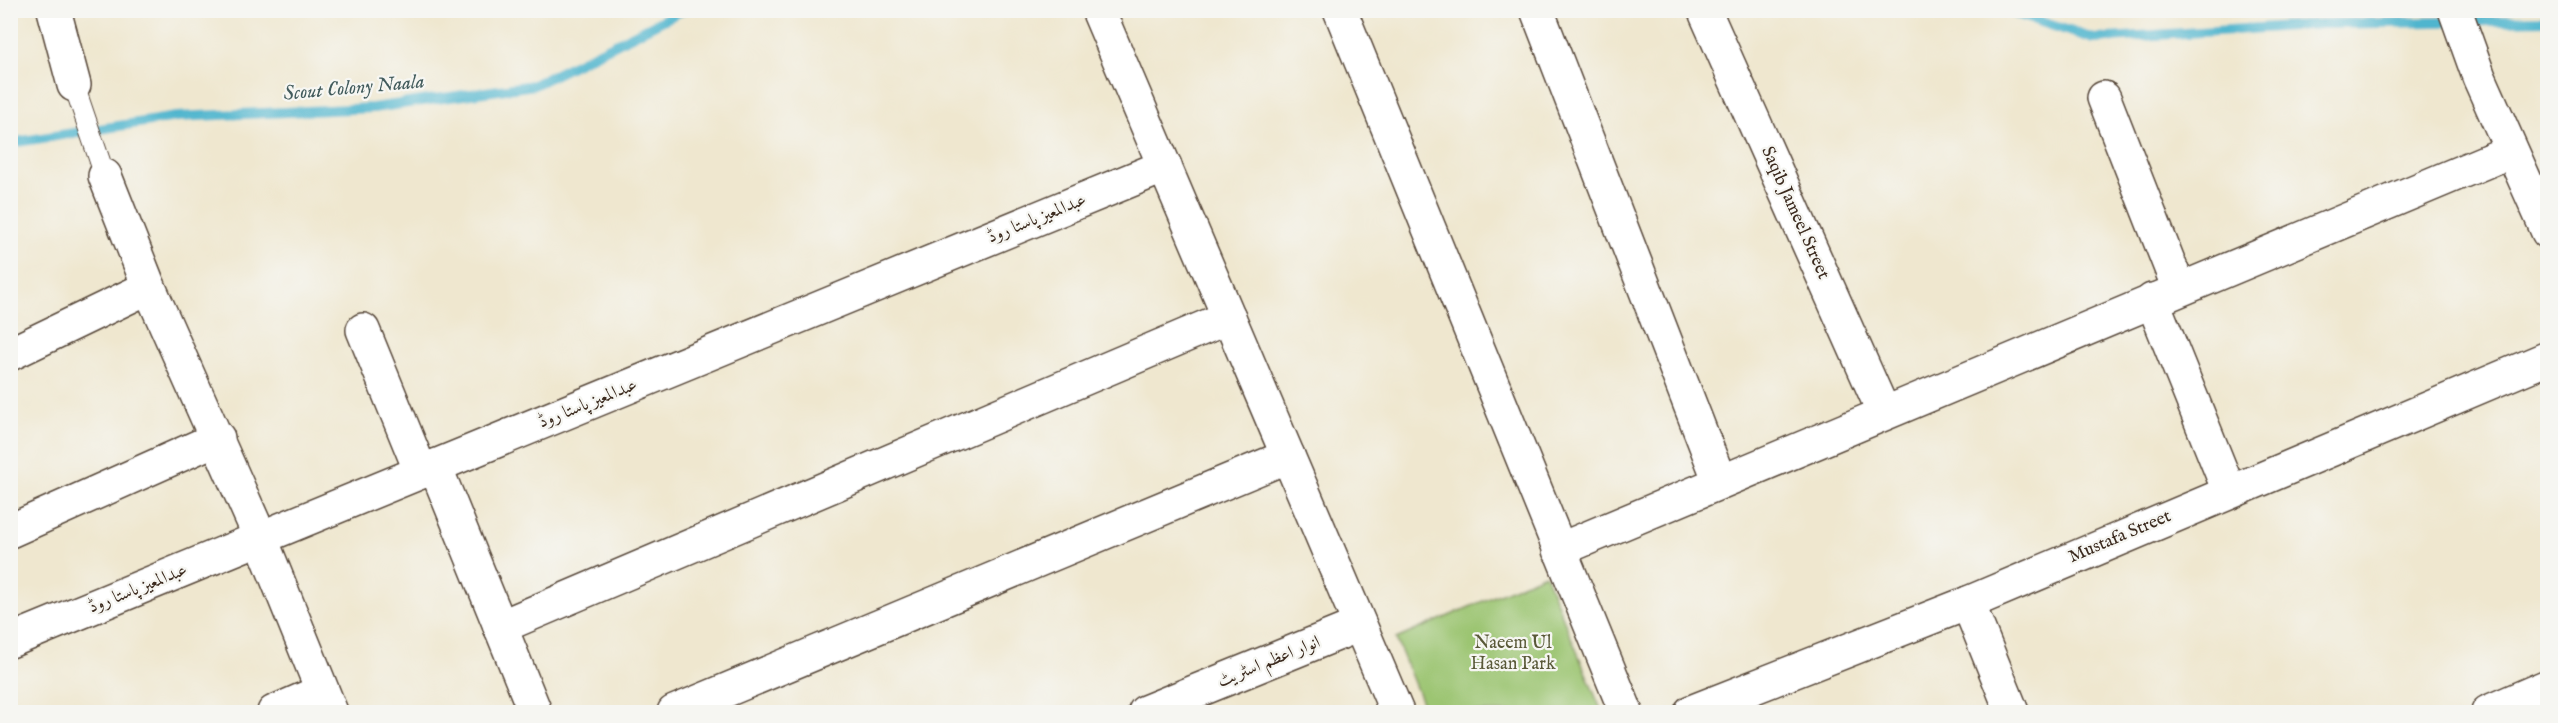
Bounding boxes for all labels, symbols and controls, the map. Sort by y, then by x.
water label: Scout Colony Naala [283,69,426,107]
street label: Saqib Jameel Street [1755,143,1835,283]
street label: عبدالمعیز پاستا روڈ [984,189,1090,249]
street label: عبدالمعیز پاستا روڈ [535,374,641,434]
street label: Mustafa Street [2065,505,2175,569]
street label: عبدالمعیز پاستا روڈ [85,559,191,619]
street label: انوار اعظم اسٹریٹ [1214,631,1325,697]
park label: Naeem Ul Hasan Park [1470,632,1556,676]

